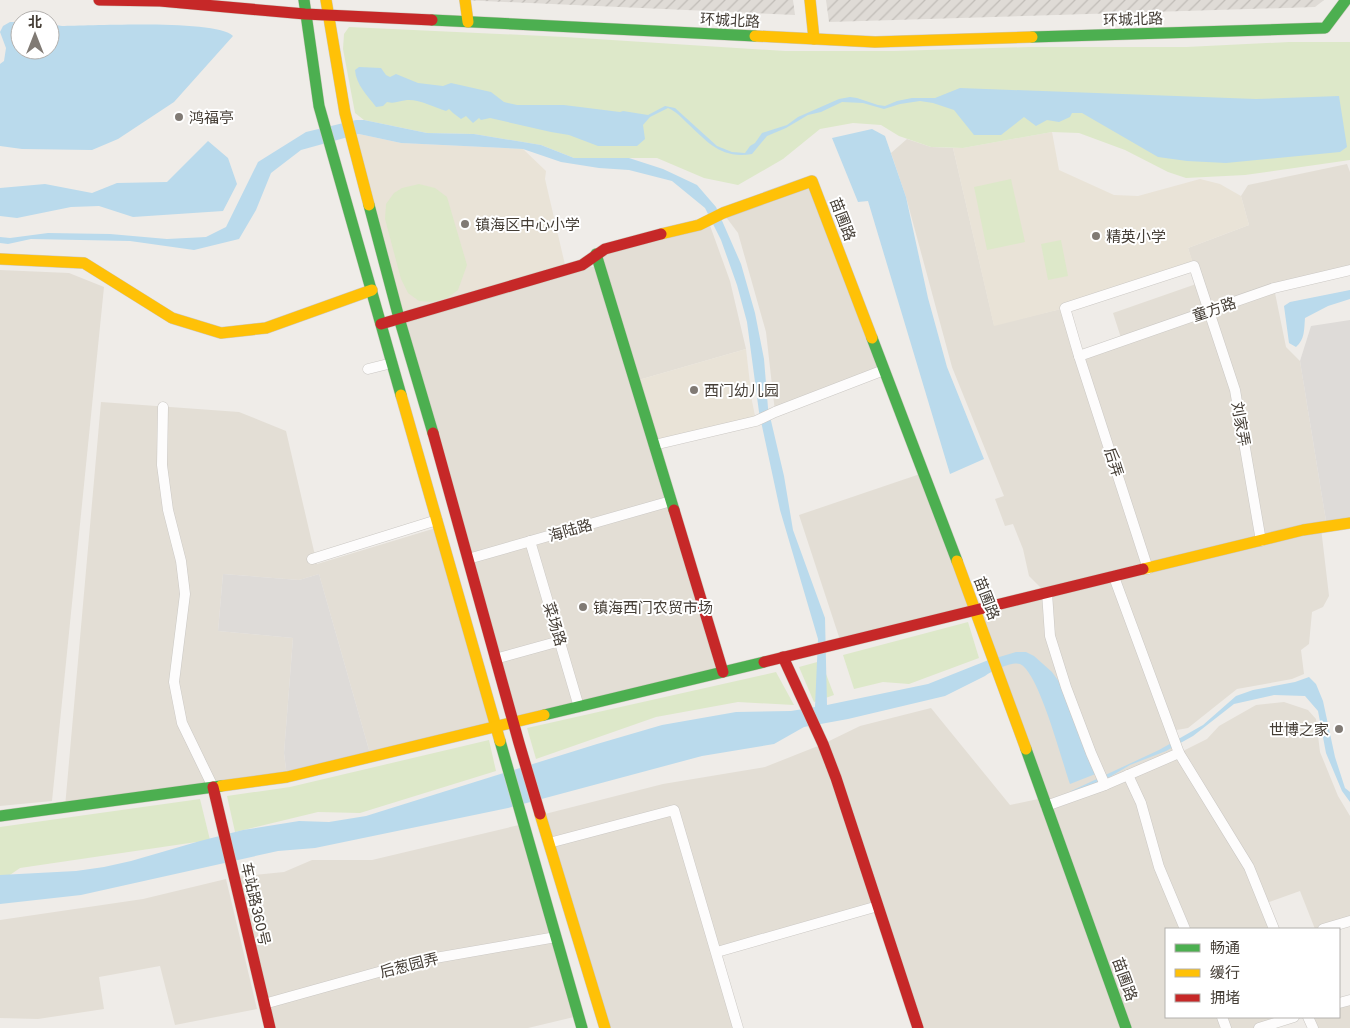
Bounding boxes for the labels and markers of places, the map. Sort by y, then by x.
place label: 鸿福亭 [189,109,234,126]
marker: 鸿福亭 [173,111,185,123]
place label: 镇海区中心小学 [475,216,580,233]
marker: 镇海区中心小学 [459,218,471,230]
place label: 精英小学 [1106,228,1166,245]
marker: 精英小学 [1090,230,1102,242]
place label: 西门幼儿园 [704,382,779,399]
marker: 西门幼儿园 [688,384,700,396]
place label: 镇海西门农贸市场 [593,599,713,616]
marker: 镇海西门农贸市场 [577,601,589,613]
place label: 世博之家 [1269,721,1329,738]
marker: 世博之家 [1333,723,1345,735]

